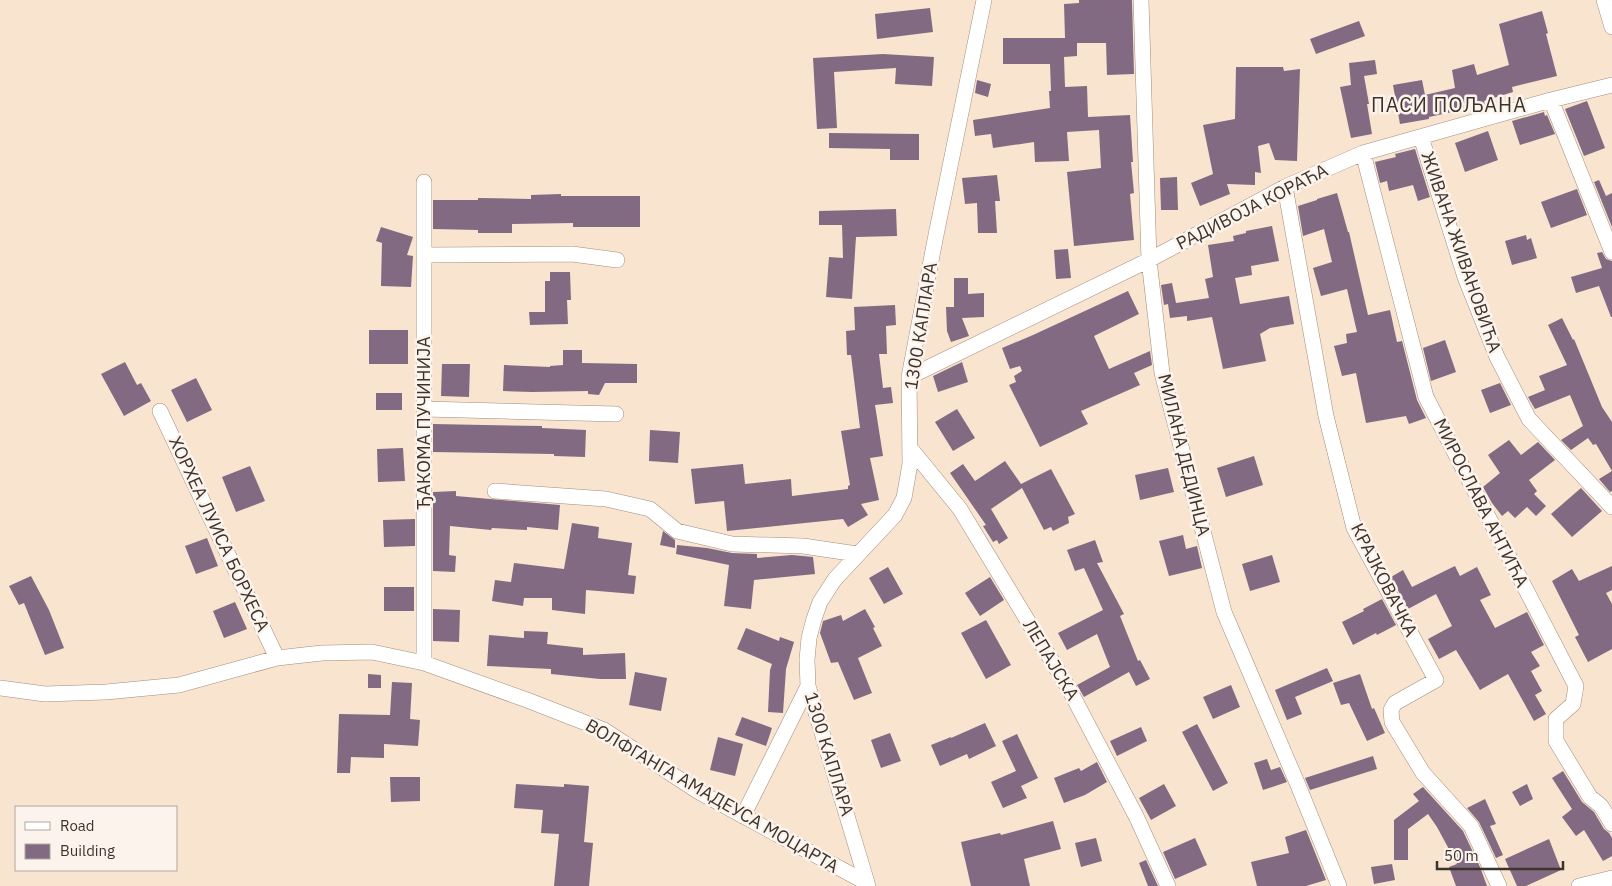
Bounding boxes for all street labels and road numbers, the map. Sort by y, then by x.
street label: ЖИВАНА ЖИВАНОВИЋА [1416,148,1507,356]
street label: РАДИВОЈА КОРАЋА [1172,158,1332,255]
street label: 1300 КАПЛАРА [899,260,942,391]
street label: ЂАКОМА ПУЧИНИЈА [412,336,435,510]
street label: МИЛАНА ДЕДИНЦА [1153,371,1216,539]
street label: МИРОСЛАВА АНТИЋА [1429,414,1534,592]
street label: ХОРХЕА ЛУИСА БОРХЕСА [164,432,275,636]
street label: КРАЈКОВАЧКА [1346,519,1423,641]
street label: ЛЕПАЈСКА [1018,615,1085,705]
street label: 1300 КАПЛАРА [800,689,859,819]
street label: ВОЛФГАНГА АМАДЕУСА МОЦАРТА [581,713,843,878]

